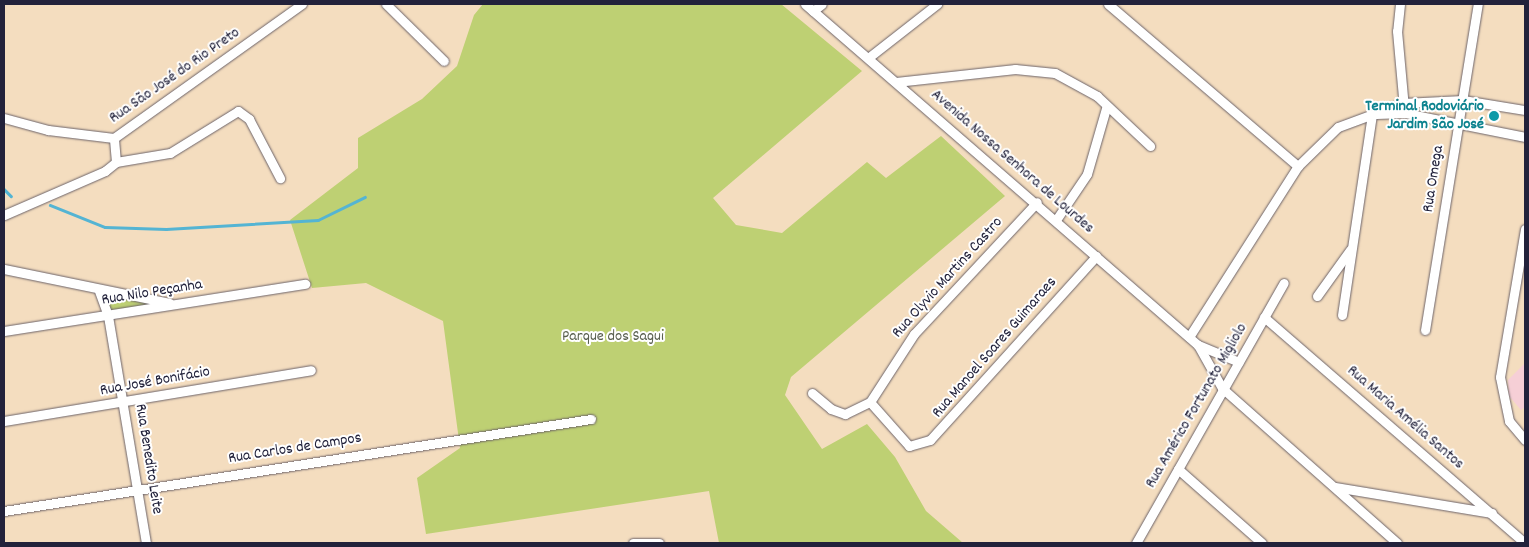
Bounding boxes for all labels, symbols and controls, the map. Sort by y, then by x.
street label: Rua São José do Rio Preto [106,24,244,128]
street label: Avenida Nossa Senhora de Lourdes [926,86,1098,238]
place label: Terminal Rodoviário Jardim São José [1365,97,1484,135]
marker: Terminal Rodoviário Jardim São José [1488,110,1500,122]
street label: Rua Omega [1419,144,1449,214]
street label: Rua Olyvio Martins Castro [889,214,1007,342]
street label: Rua Manoel Soares Guimaraes [929,274,1061,422]
street label: Rua Nilo Peçanha [100,276,204,310]
street label: Rua Américo Fortunato Migliolo [1142,320,1252,492]
park label: Parque dos Sagui [562,327,664,347]
street label: Rua Maria Amélia Santos [1342,362,1468,474]
street label: Rua José Bonifácio [99,363,211,401]
street label: Rua Benedito Leite [130,402,166,516]
street label: Rua Carlos de Campos [227,429,363,469]

